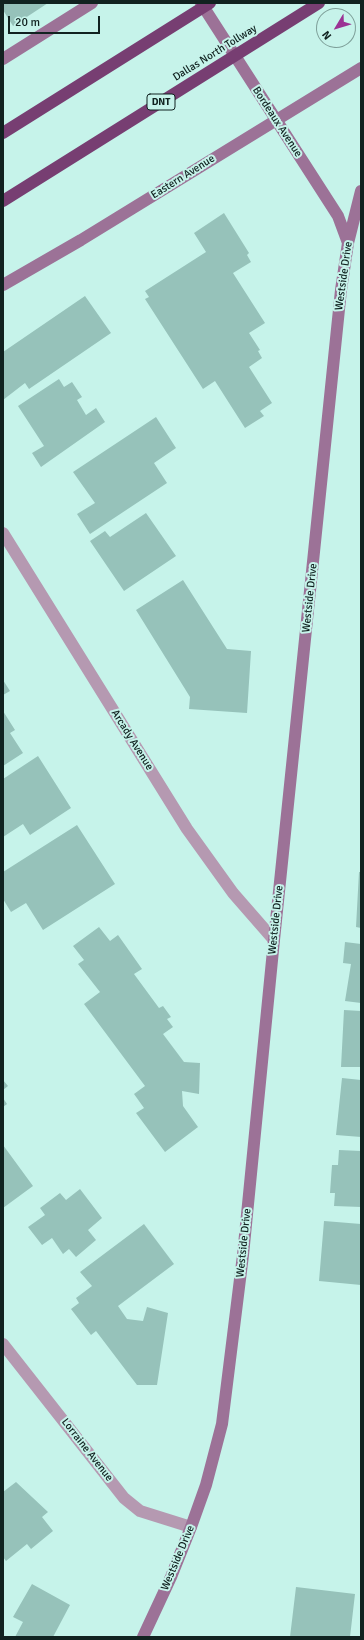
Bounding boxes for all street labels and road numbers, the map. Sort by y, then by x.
street label: Dallas North Tollway [171,22,259,84]
street label: Bordeaux Avenue [249,84,305,160]
road number: DNT [147,94,175,110]
street label: Eastern Avenue [149,152,217,202]
street label: Westside Drive [333,241,355,311]
street label: Westside Drive [300,563,320,633]
street label: Arcady Avenue [108,707,156,773]
street label: Westside Drive [266,885,286,955]
street label: Westside Drive [234,1208,254,1278]
street label: Lorraine Avenue [58,1416,116,1484]
street label: Westside Drive [158,1524,198,1592]

